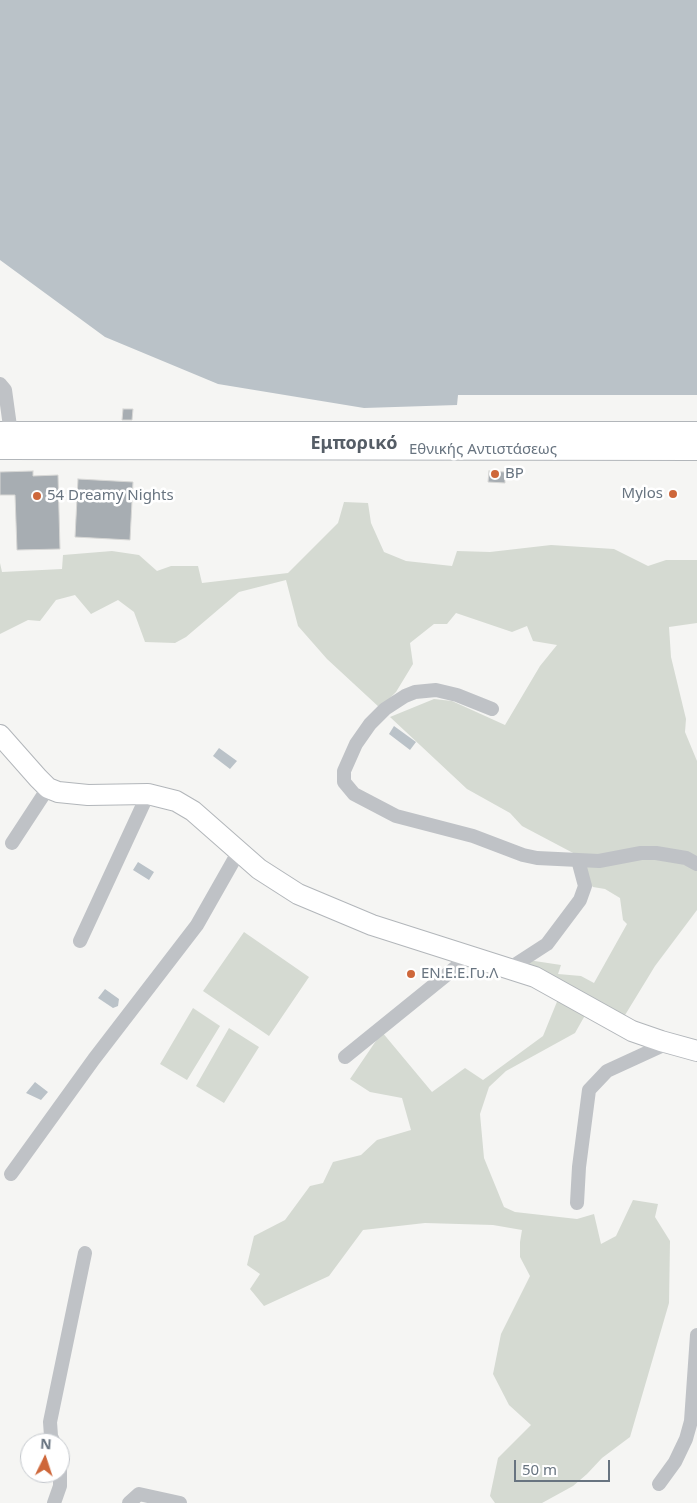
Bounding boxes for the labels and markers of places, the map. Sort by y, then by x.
place label: BP [505,465,524,483]
marker: BP [489,468,501,480]
place label: Mylos [622,485,663,503]
place label: 54 Dreamy Nights [47,487,174,505]
marker: Mylos [667,488,679,500]
marker: 54 Dreamy Nights [31,490,43,502]
place label: ΕΝ.Ε.Ε.Γυ.Λ [421,965,498,983]
marker: ΕΝ.Ε.Ε.Γυ.Λ [405,968,417,980]

